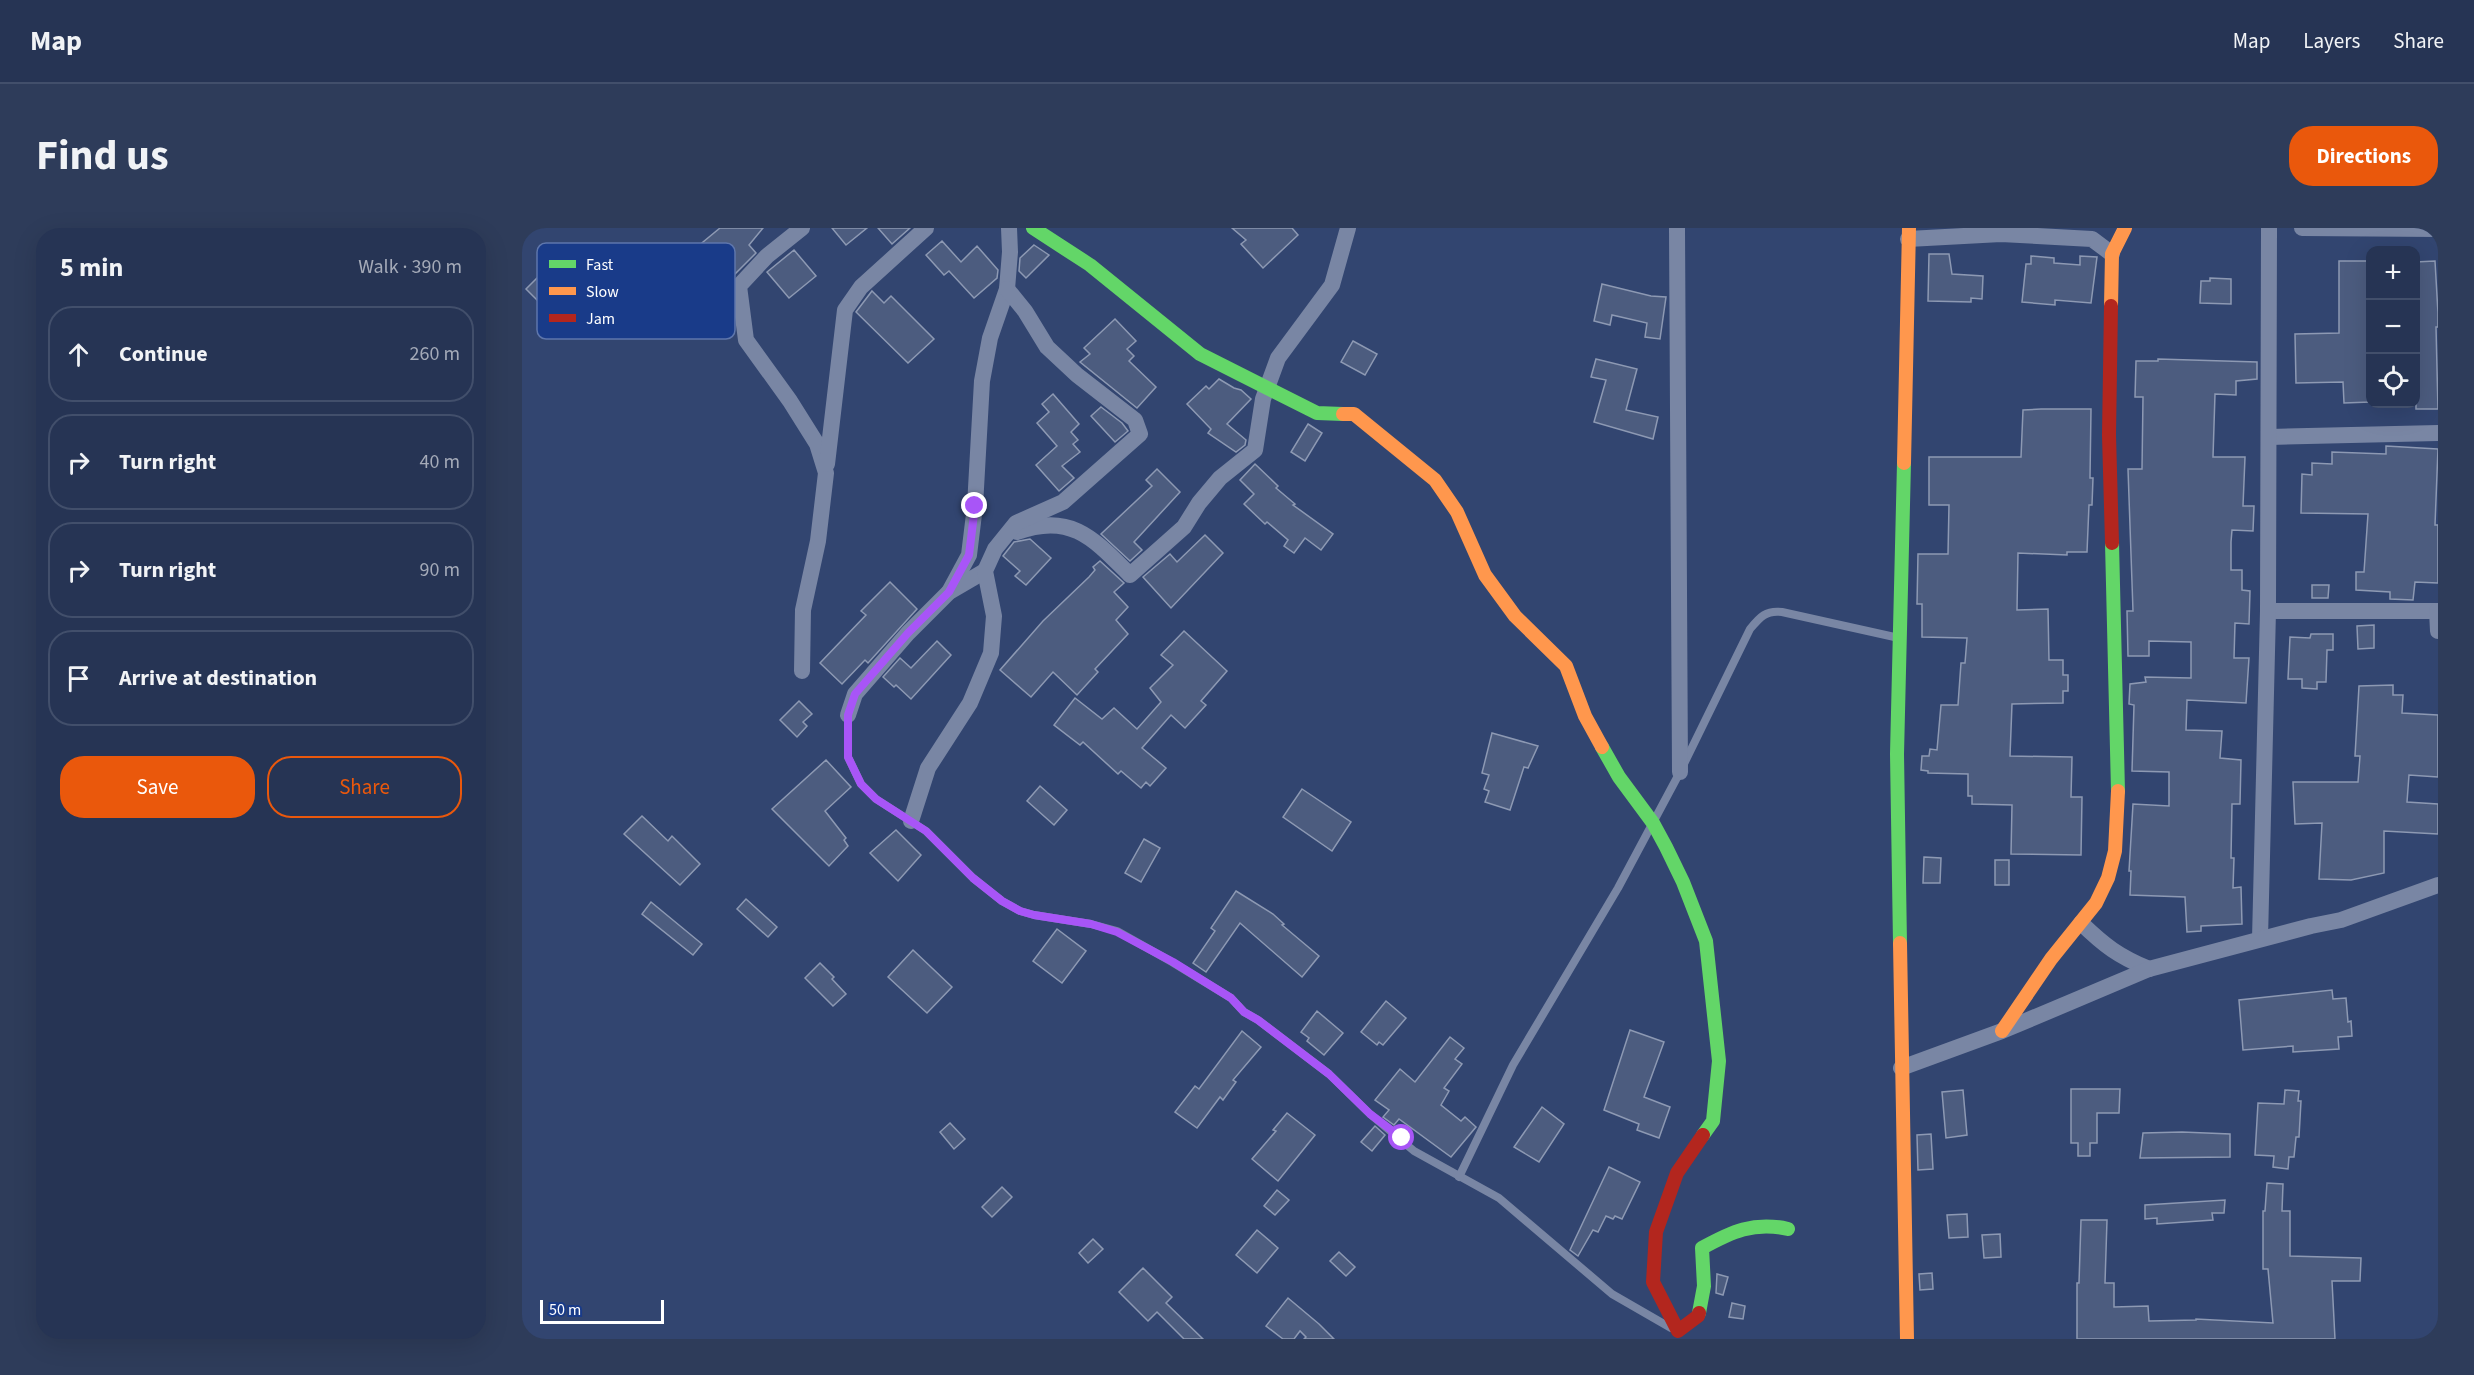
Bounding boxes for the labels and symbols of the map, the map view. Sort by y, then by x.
legend [537,243,735,339]
text: Fast [586,254,614,276]
text: Slow [586,281,619,303]
text: Jam [586,308,615,330]
route end [961,492,987,518]
route start [1388,1124,1414,1150]
scale bar [540,1297,664,1324]

